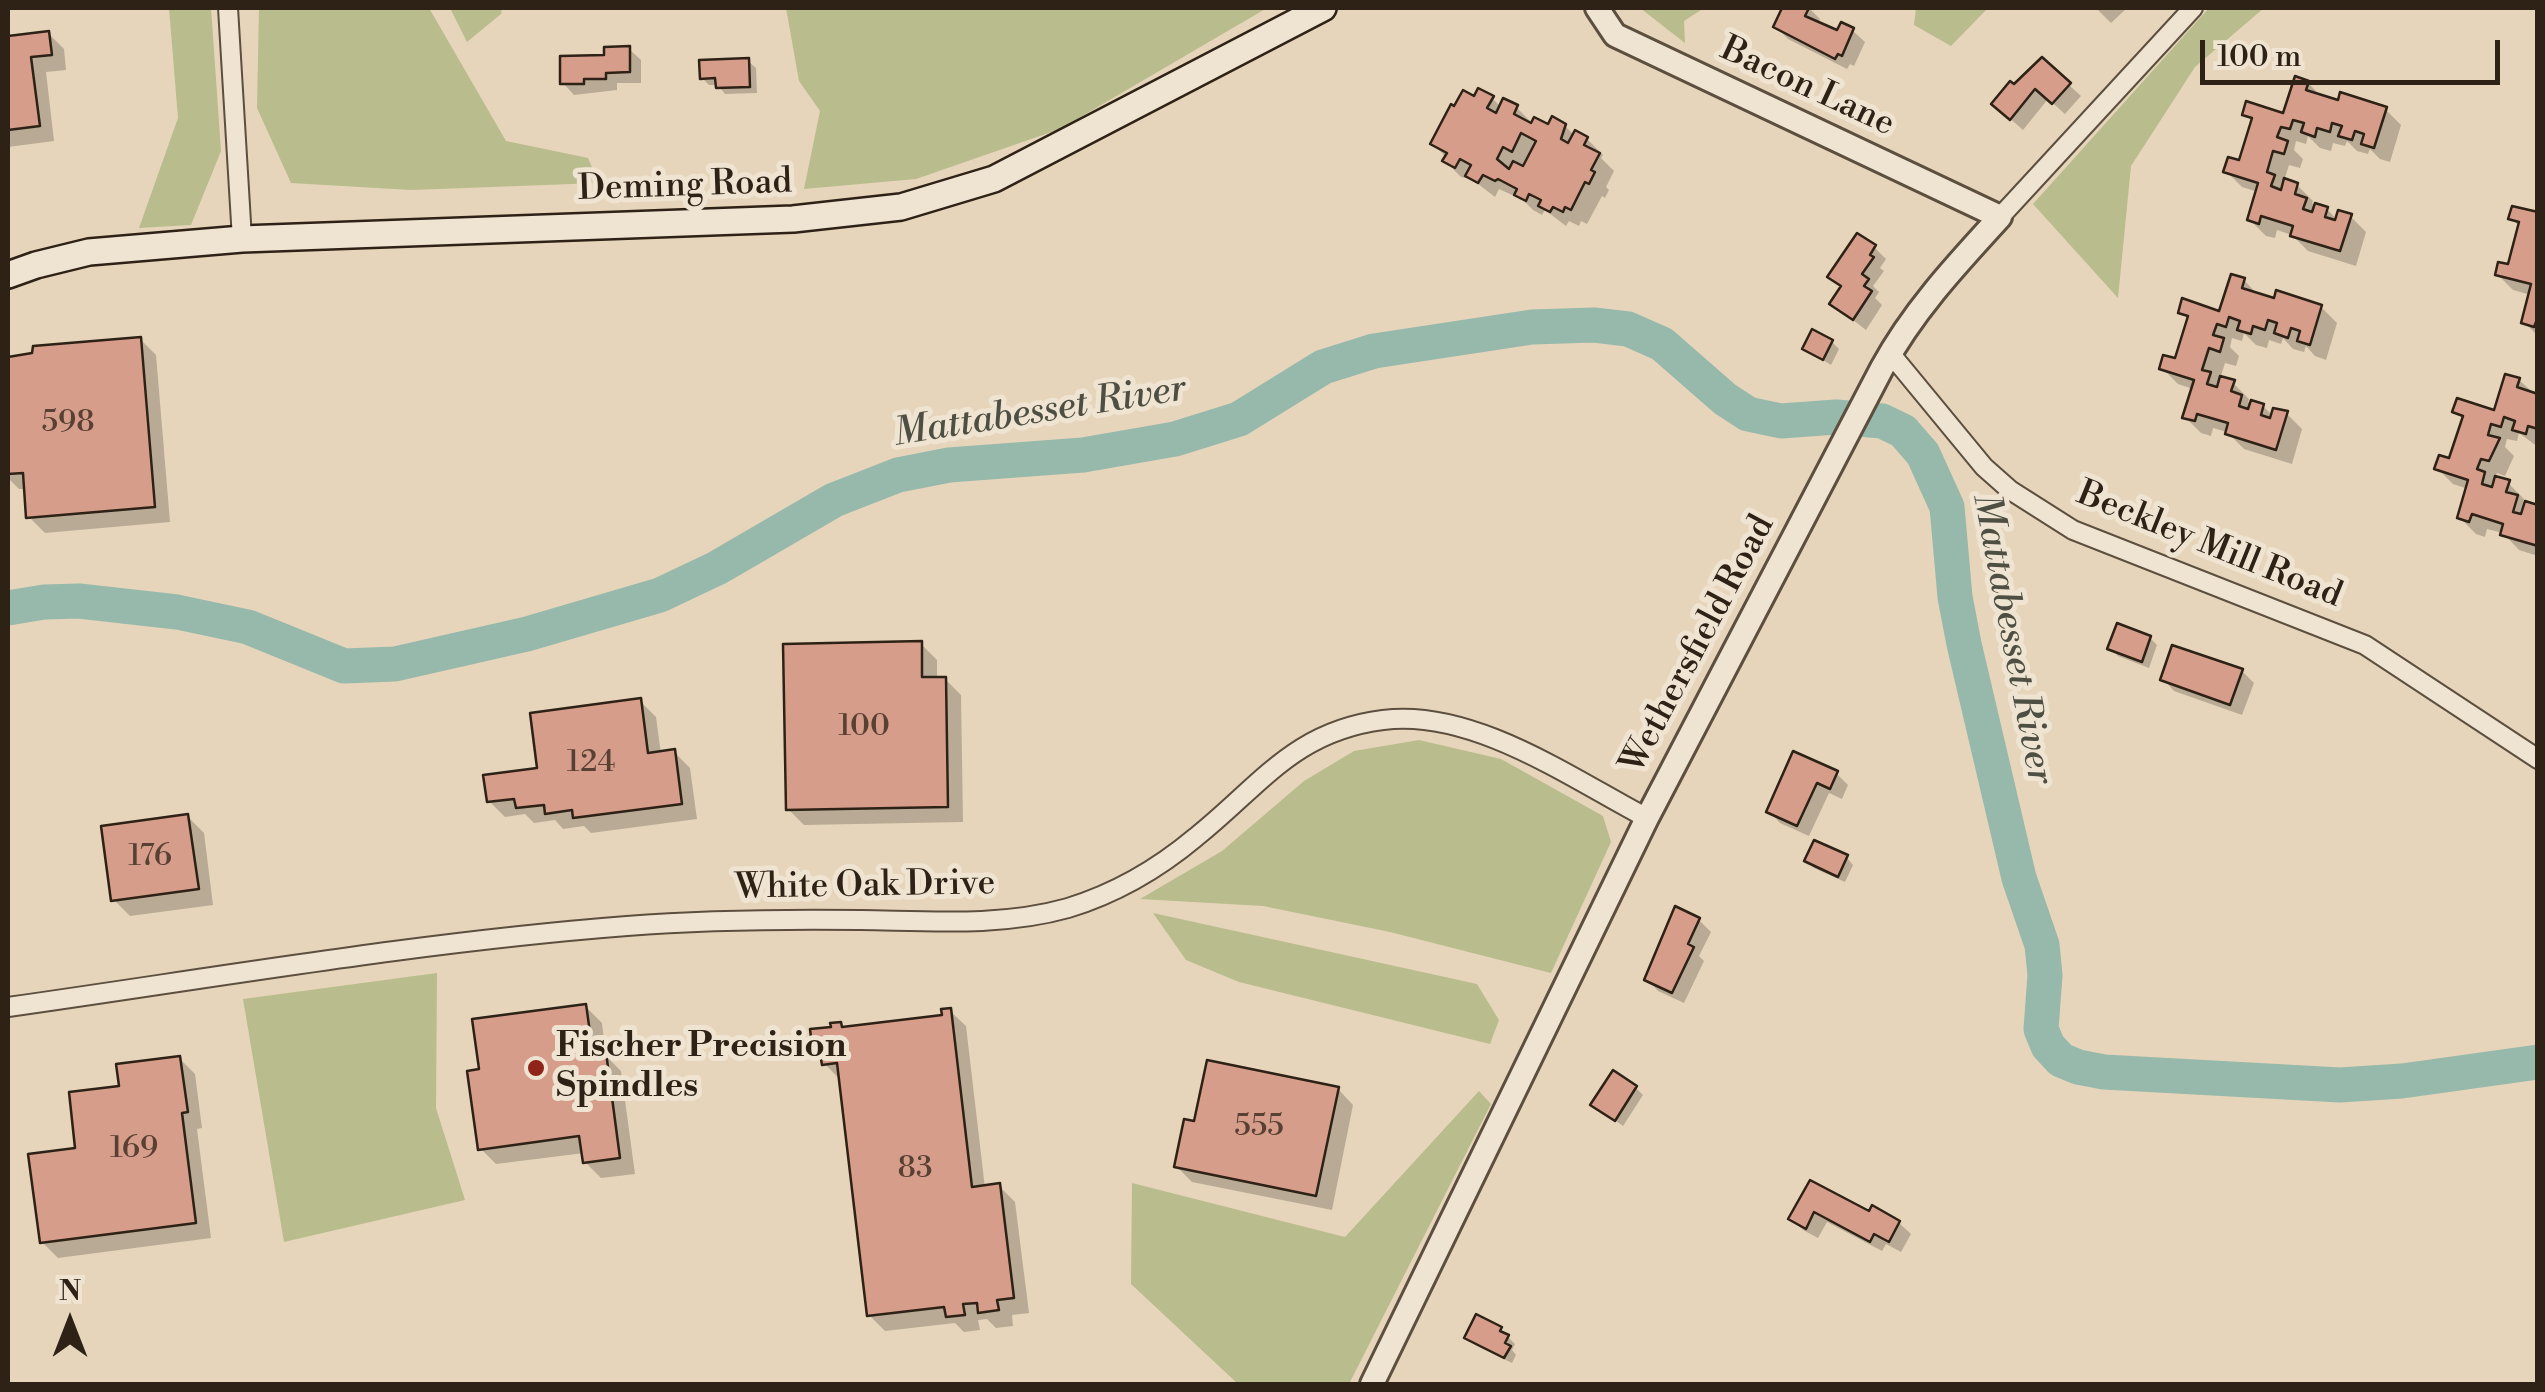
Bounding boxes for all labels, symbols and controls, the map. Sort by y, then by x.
scale bar [2205,20,2505,82]
street label: Bacon Lane [1713,29,1901,147]
text: 100 m [2217,38,2301,76]
street label: Deming Road [577,162,793,212]
water label: Mattabesset River [890,367,1190,459]
house number: 598 [41,406,95,442]
street label: Beckley Mill Road [2070,474,2348,618]
water label: Mattabesset River [1960,490,2062,788]
street label: Wethersfield Road [1613,509,1785,781]
house number: 100 [838,710,890,746]
house number: 124 [567,746,615,782]
house number: 176 [128,840,172,876]
street label: White Oak Drive [734,864,996,910]
place label: Fischer Precision Spindles [556,1027,846,1109]
marker: Fischer Precision Spindles [525,1057,547,1079]
house number: 555 [1234,1110,1284,1146]
house number: 169 [110,1132,158,1168]
house number: 83 [898,1152,932,1188]
north arrow [20,1272,120,1372]
text: N [59,1274,81,1309]

